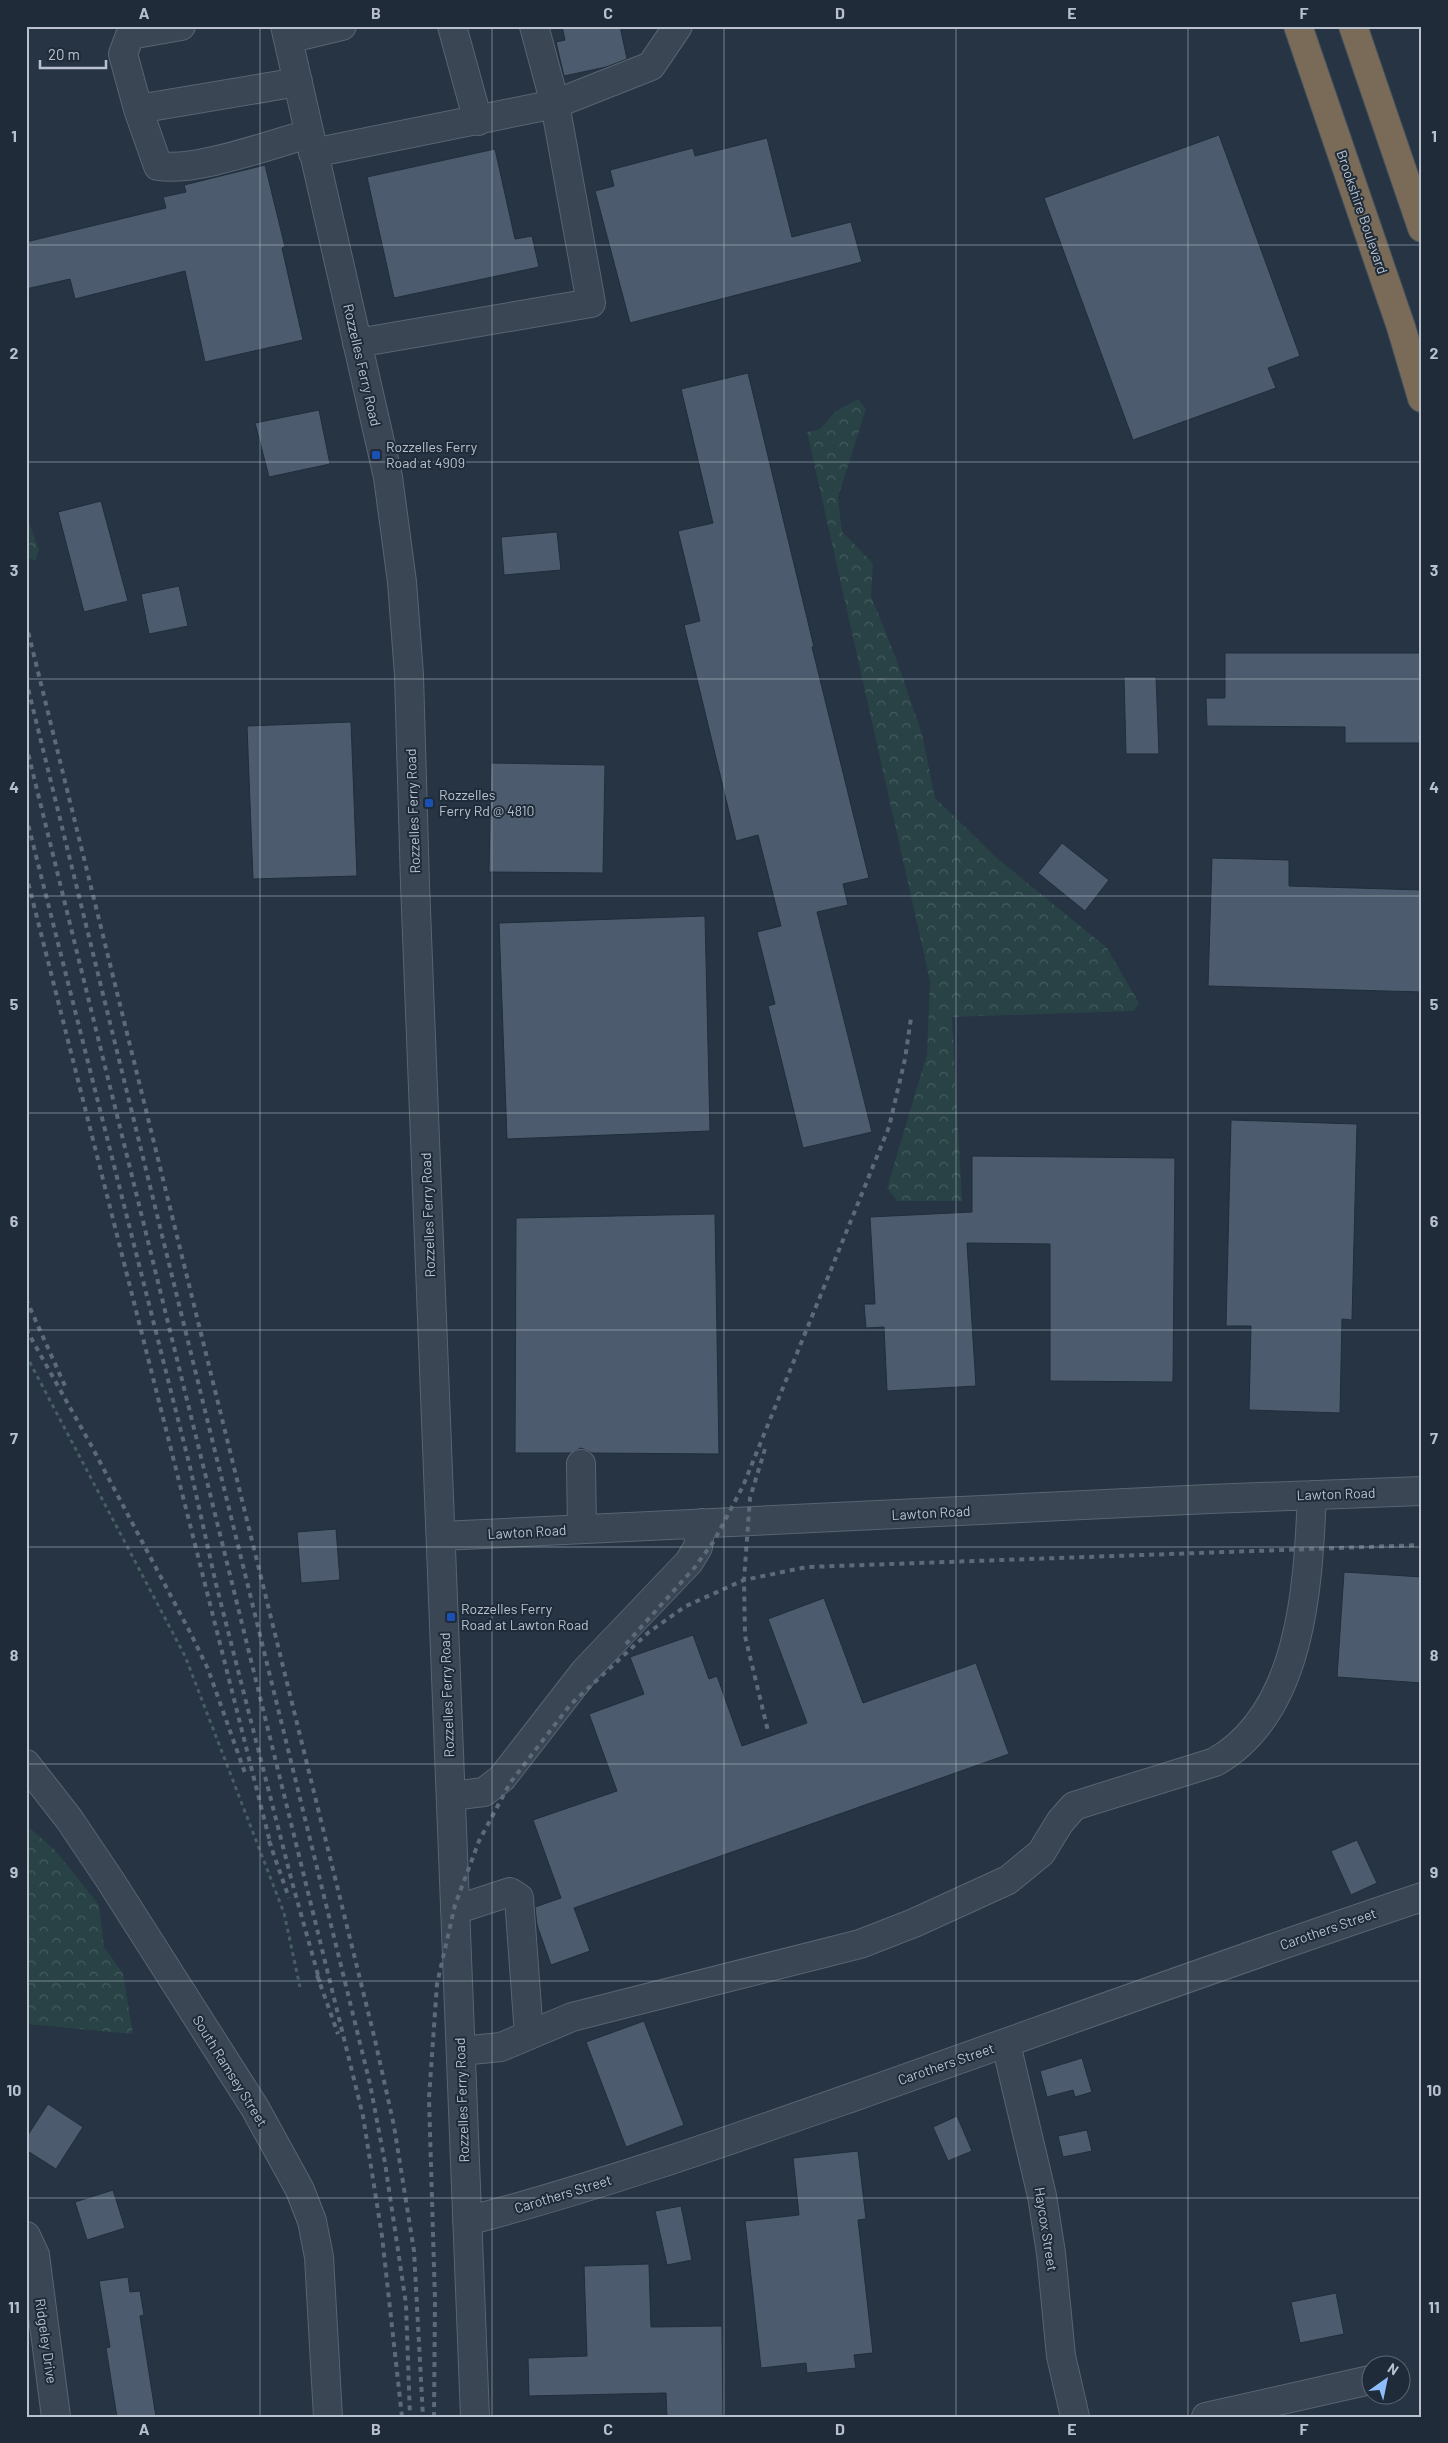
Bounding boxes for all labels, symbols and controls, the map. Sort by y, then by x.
text: A [139,3,150,22]
text: B [371,3,381,22]
text: C [603,3,613,22]
text: D [835,3,845,22]
text: E [1067,3,1077,22]
text: F [1300,3,1309,22]
scale bar [40,38,106,70]
text: 20 m [48,45,80,63]
text: 1 [11,126,17,145]
text: 1 [1431,126,1437,145]
street label: Brookshire Boulevard [1333,148,1392,276]
street label: Rozzelles Ferry Road [340,302,385,428]
text: 2 [10,343,19,362]
text: 2 [1430,343,1439,362]
place label: Rozzelles Ferry Road at 4909 [386,438,478,471]
marker: Rozzelles Ferry Road at 4909 [370,449,382,461]
text: 3 [10,560,18,579]
text: 3 [1430,560,1438,579]
street label: Rozzelles Ferry Road [402,748,423,874]
text: 4 [9,777,19,796]
text: 4 [1429,777,1439,796]
place label: Rozzelles Ferry Rd @ 4810 [439,786,534,819]
marker: Rozzelles Ferry Rd @ 4810 [423,797,435,809]
text: 5 [10,994,19,1013]
text: 5 [1430,994,1439,1013]
street label: Rozzelles Ferry Road [417,1152,438,1278]
text: 6 [10,1211,19,1230]
text: 6 [1430,1211,1439,1230]
text: 7 [10,1428,18,1447]
text: 7 [1430,1428,1438,1447]
street label: Lawton Road [1296,1484,1376,1503]
street label: Lawton Road [891,1502,971,1523]
street label: Lawton Road [487,1521,567,1542]
place label: Rozzelles Ferry Road at Lawton Road [461,1600,589,1633]
marker: Rozzelles Ferry Road at Lawton Road [445,1611,457,1623]
street label: Rozzelles Ferry Road [436,1632,457,1758]
text: 8 [10,1645,19,1664]
text: 8 [1430,1645,1439,1664]
text: 9 [10,1862,18,1881]
text: 9 [1430,1862,1438,1881]
street label: Carothers Street [1277,1904,1378,1953]
street label: South Ramsey Street [189,2012,271,2129]
street label: Rozzelles Ferry Road [451,2037,472,2163]
street label: Carothers Street [895,2039,996,2088]
text: 10 [7,2080,21,2099]
text: 10 [1427,2080,1441,2099]
street label: Carothers Street [512,2171,614,2216]
street label: Haycox Street [1031,2186,1062,2272]
text: 11 [8,2297,20,2316]
street label: Ridgeley Drive [32,2297,61,2385]
text: 11 [1428,2297,1440,2316]
north arrow [1360,2356,1410,2406]
text: N [1385,2359,1402,2378]
text: A [139,2419,150,2438]
text: B [371,2419,381,2438]
text: C [603,2419,613,2438]
text: D [835,2419,845,2438]
text: E [1067,2419,1077,2438]
text: F [1300,2419,1309,2438]

